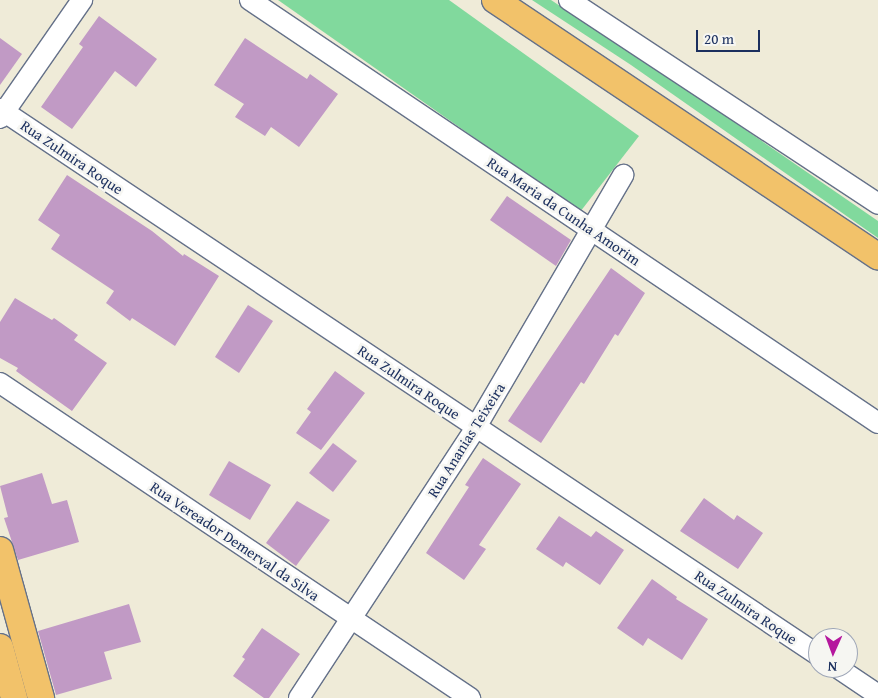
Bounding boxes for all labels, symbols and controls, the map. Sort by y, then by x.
scale bar [698,20,762,52]
text: 20 m [704,28,734,49]
street label: Rua Zulmira Roque [17,116,127,198]
street label: Rua Maria da Cunha Amorim [484,153,644,269]
street label: Rua Zulmira Roque [354,341,464,423]
street label: Rua Ananias Teixeira [424,379,508,501]
street label: Rua Vereador Demerval da Silva [147,478,323,604]
street label: Rua Zulmira Roque [691,566,801,648]
north arrow [808,628,858,678]
text: N [827,657,838,677]

